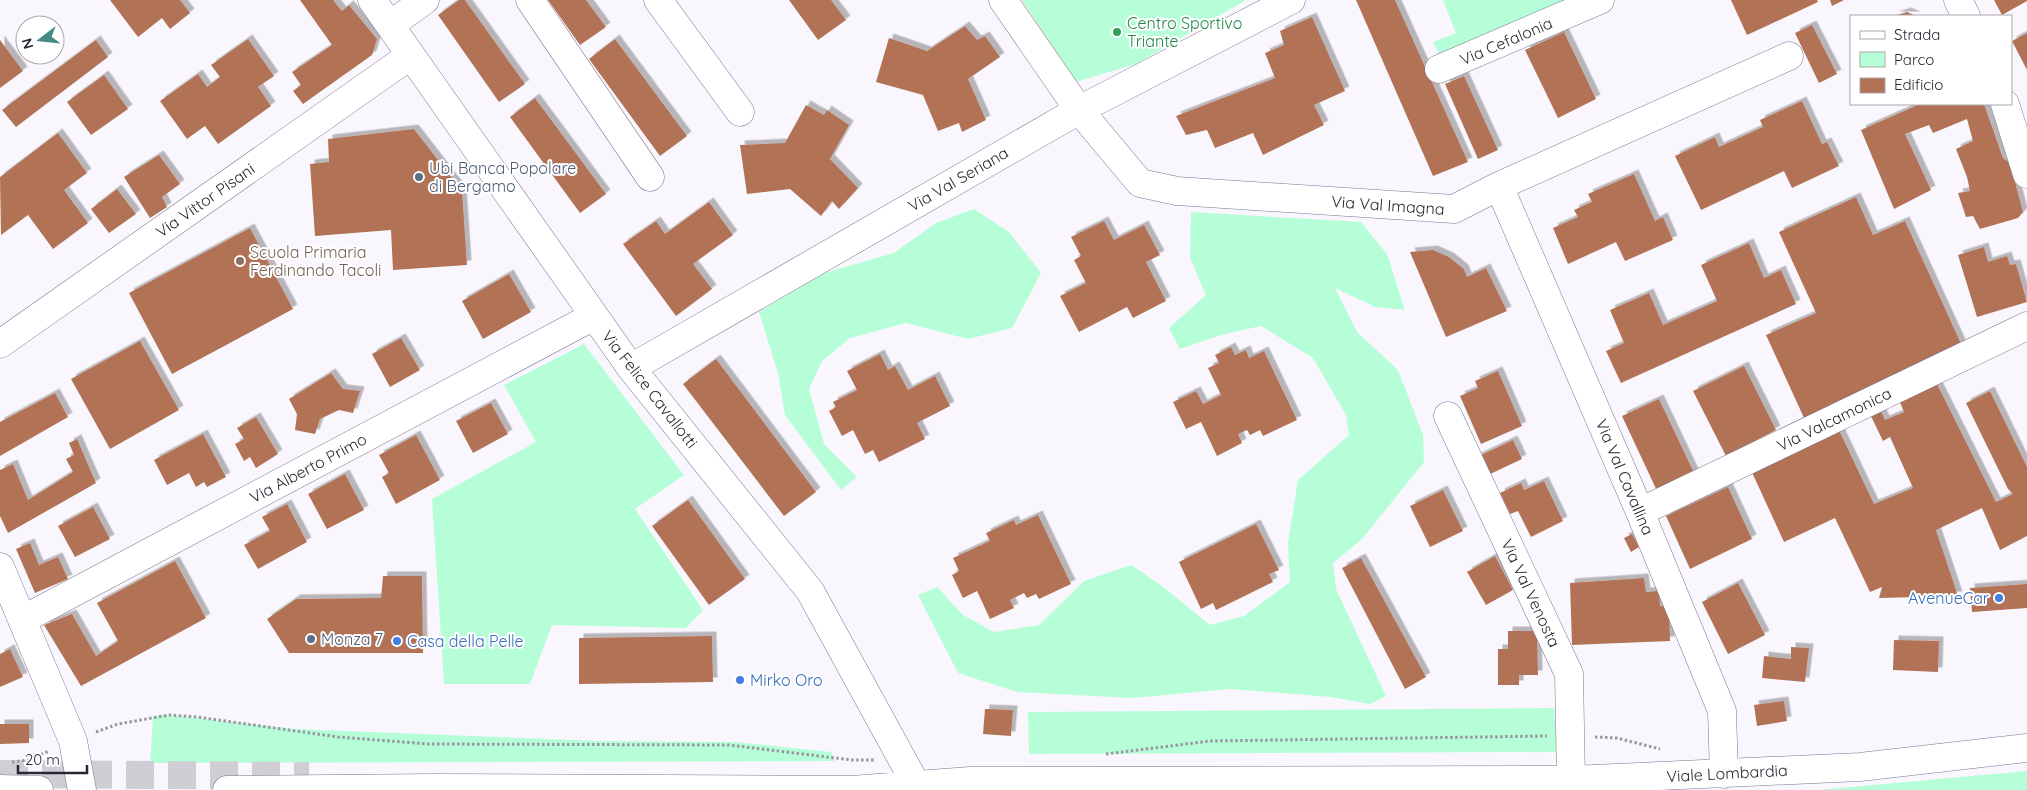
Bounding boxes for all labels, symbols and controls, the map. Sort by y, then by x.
place label: Centro Sportivo Triante [1127,13,1242,51]
street label: Via Cefalonia [1457,13,1555,69]
north arrow [15,15,65,65]
legend [1850,15,2012,105]
text: Strada [1894,25,1940,44]
marker: Centro Sportivo Triante [1111,26,1123,38]
text: N [17,36,38,51]
text: Parco [1894,50,1934,69]
text: Edificio [1894,75,1943,94]
street label: Via Val Seriana [904,142,1012,216]
place label: Ubi Banca Popolare di Bergamo [429,158,576,196]
street label: Via Vittor Pisani [152,159,258,241]
marker: Ubi Banca Popolare di Bergamo [413,171,425,183]
street label: Via Val Imagna [1331,191,1445,219]
place label: Scuola Primaria Ferdinando Tacoli [250,242,382,280]
marker: Scuola Primaria Ferdinando Tacoli [234,255,246,267]
street label: Via Felice Cavallotti [598,326,702,452]
street label: Via Valcamonica [1774,383,1894,455]
street label: Via Val Cavallina [1592,416,1658,538]
street label: Via Alberto Primo [246,429,370,507]
street label: Via Val Venosta [1497,536,1565,650]
place label: AvenueCar [1908,588,1989,608]
marker: AvenueCar [1993,592,2005,604]
place label: Monza 7 [321,629,383,649]
place label: Casa della Pelle [407,631,524,651]
marker: Monza 7 [305,633,317,645]
marker: Casa della Pelle [391,635,403,647]
place label: Mirko Oro [750,670,823,690]
marker: Mirko Oro [734,674,746,686]
scale bar [18,742,86,774]
text: 20 m [25,750,60,769]
street label: Viale Lombardia [1666,760,1788,786]

